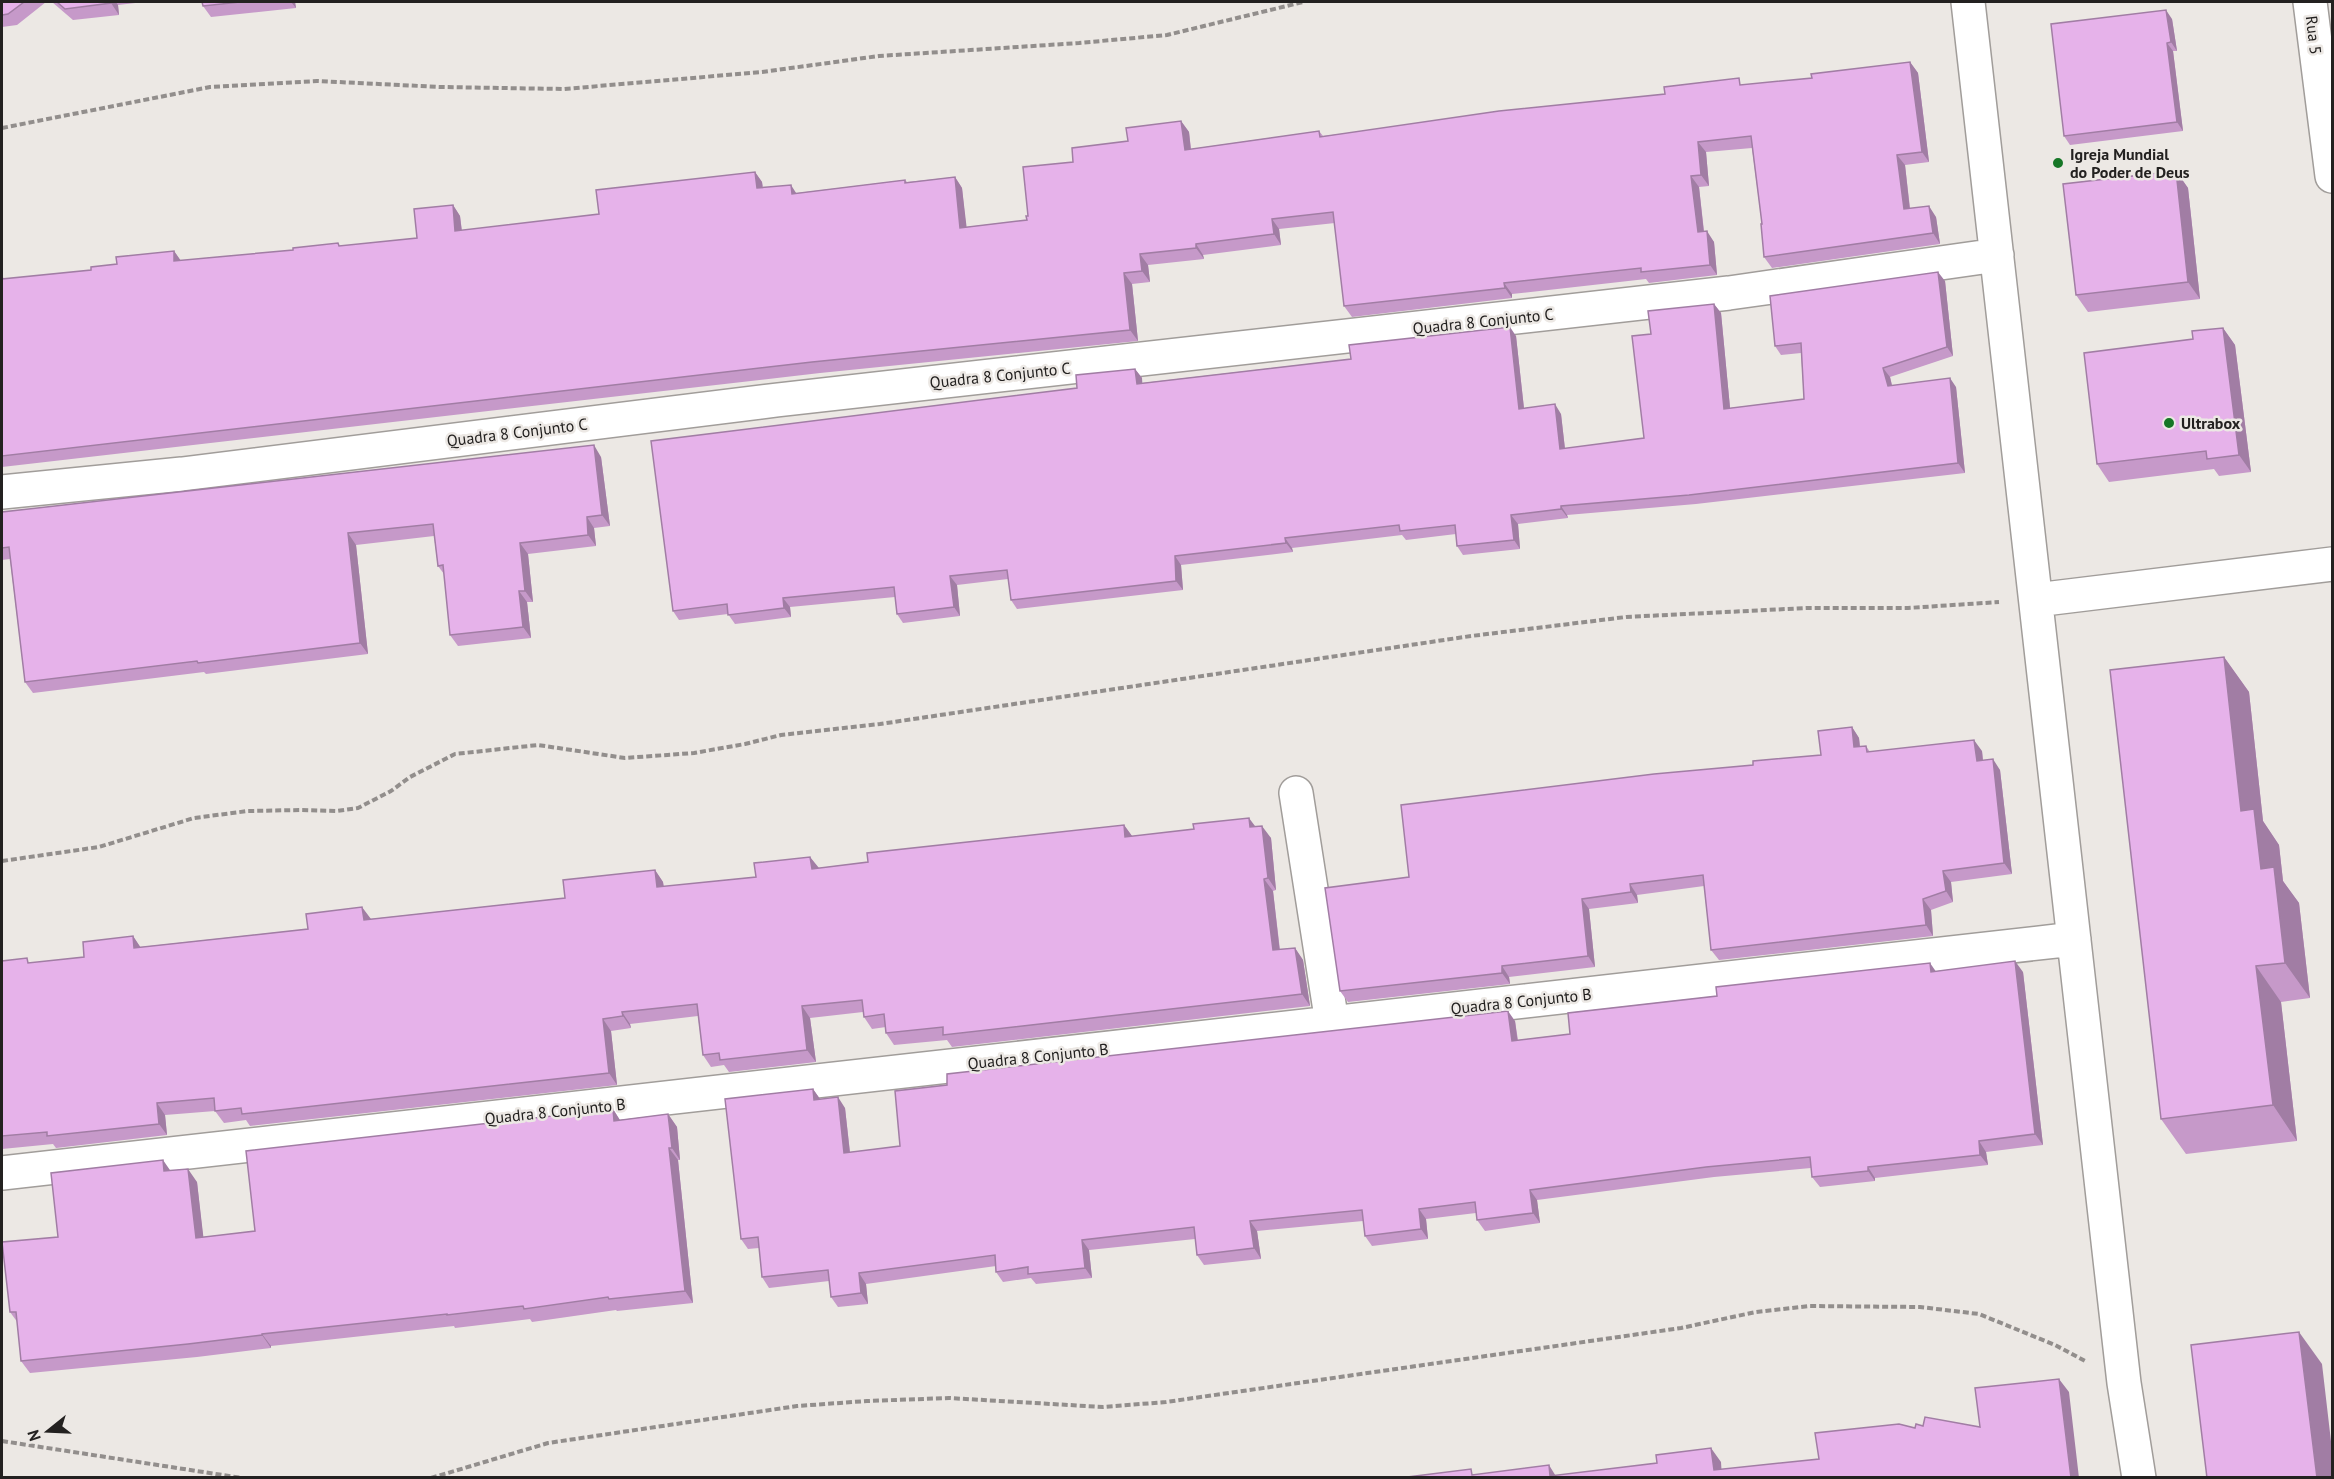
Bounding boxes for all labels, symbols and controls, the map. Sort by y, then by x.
street label: Rua 5 [2302,14,2326,56]
place label: Igreja Mundial do Poder de Deus [2070,144,2190,182]
marker: Igreja Mundial do Poder de Deus [2051,156,2065,170]
street label: Quadra 8 Conjunto C [1412,304,1554,338]
street label: Quadra 8 Conjunto C [929,358,1071,392]
street label: Quadra 8 Conjunto C [446,413,588,451]
place label: Ultrabox [2181,413,2241,433]
marker: Ultrabox [2162,416,2176,430]
street label: Quadra 8 Conjunto B [1449,984,1593,1018]
street label: Quadra 8 Conjunto B [966,1039,1110,1073]
street label: Quadra 8 Conjunto B [483,1094,627,1128]
north arrow [18,1401,78,1461]
text: N [23,1428,45,1444]

